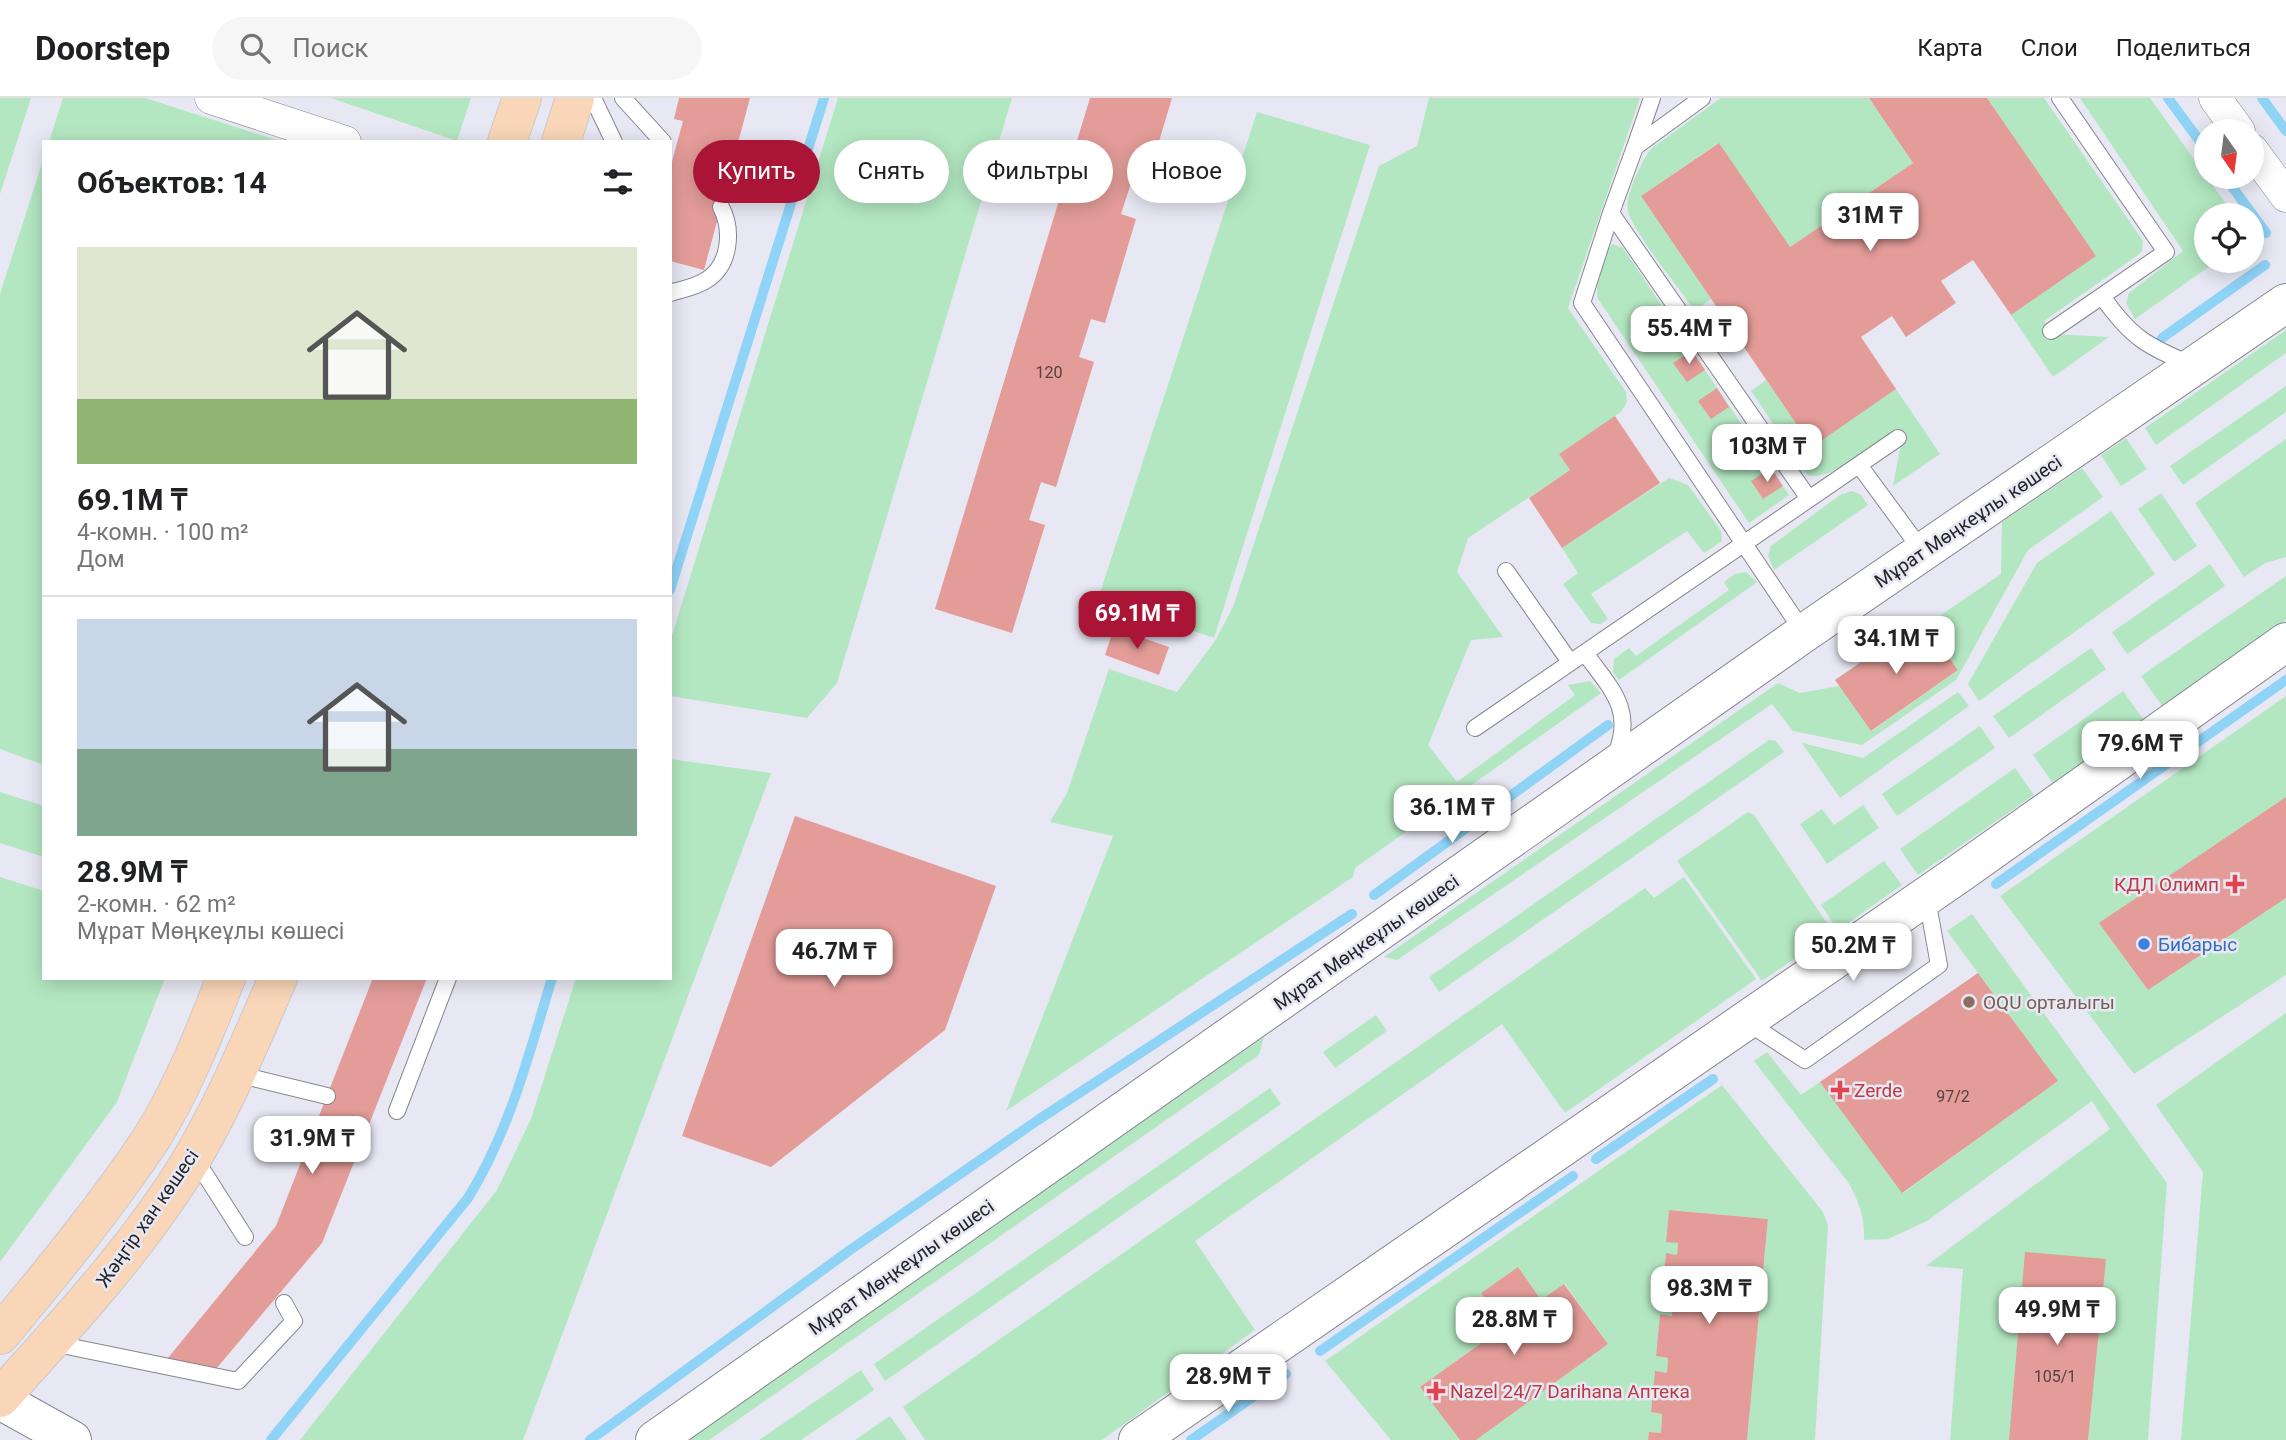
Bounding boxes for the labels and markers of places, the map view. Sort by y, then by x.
pin: 31M ₸ [1821,194,1919,253]
pin: 55.4M ₸ [1624,306,1754,366]
pin: 103M ₸ [1710,424,1824,484]
pin: 69.1M ₸ [1072,592,1202,651]
pin: 34.1M ₸ [1831,616,1961,676]
pin: 79.6M ₸ [2075,722,2205,781]
pin: 36.1M ₸ [1387,786,1517,845]
place label: КДЛ Олимп [2114,873,2219,896]
marker: КДЛ Олимп [2225,874,2245,894]
pin: 50.2M ₸ [1788,924,1918,983]
pin: 46.7M ₸ [769,930,899,989]
place label: Бибарыс [2158,933,2237,956]
marker: Бибарыс [2136,936,2152,952]
place label: OQU орталыгы [1983,991,2115,1014]
marker: OQU орталыгы [1961,994,1977,1010]
place label: Zerde [1854,1079,1902,1102]
marker: Zerde [1832,1082,1848,1098]
pin: 31.9M ₸ [247,1116,377,1176]
pin: 98.3M ₸ [1644,1266,1774,1326]
pin: 49.9M ₸ [1992,1288,2122,1347]
pin: 28.8M ₸ [1449,1298,1579,1357]
pin: 28.9M ₸ [1163,1354,1293,1414]
place label: Nazel 24/7 Darihana Аптека [1450,1380,1690,1403]
marker: Nazel 24/7 Darihana Аптека [1428,1383,1444,1399]

